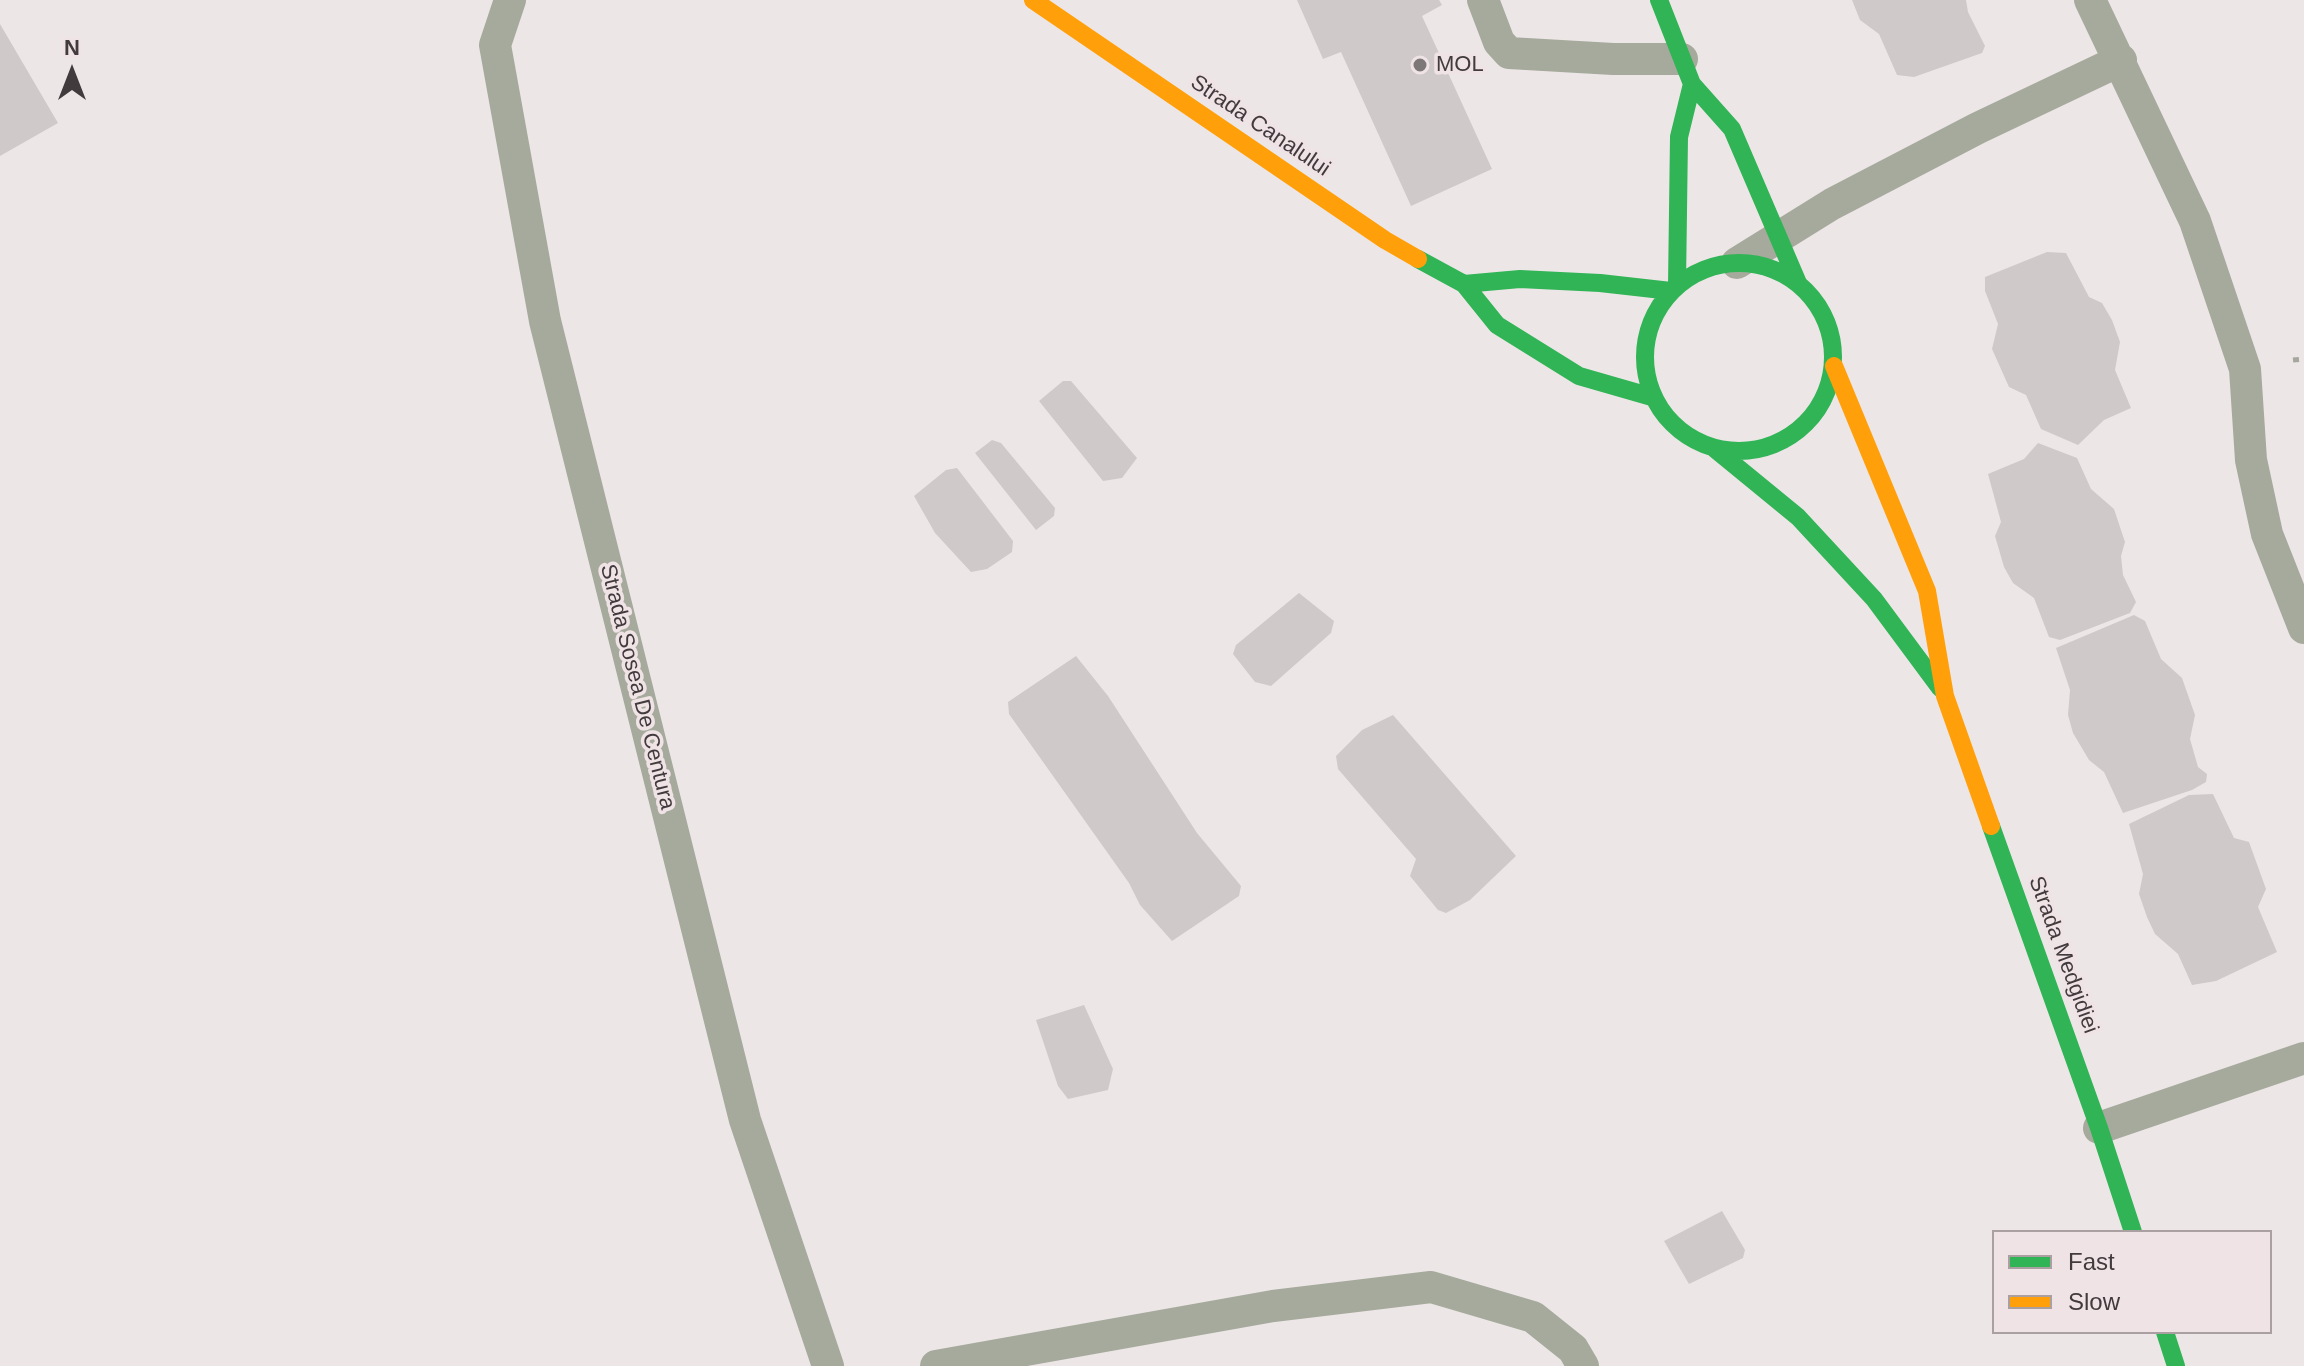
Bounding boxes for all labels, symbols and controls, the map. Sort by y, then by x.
north arrow [32,32,112,112]
text: N [64,35,80,60]
place label: MOL [1436,52,1484,78]
marker: MOL [1411,56,1429,74]
street label: Strada Canalului [1185,70,1335,182]
street label: Strada Sosea De Centura [594,562,680,812]
street label: Strada Medgidiei [2022,873,2104,1037]
legend [1992,1230,2272,1334]
text: Fast [2068,1248,2115,1275]
text: Slow [2068,1288,2120,1315]

